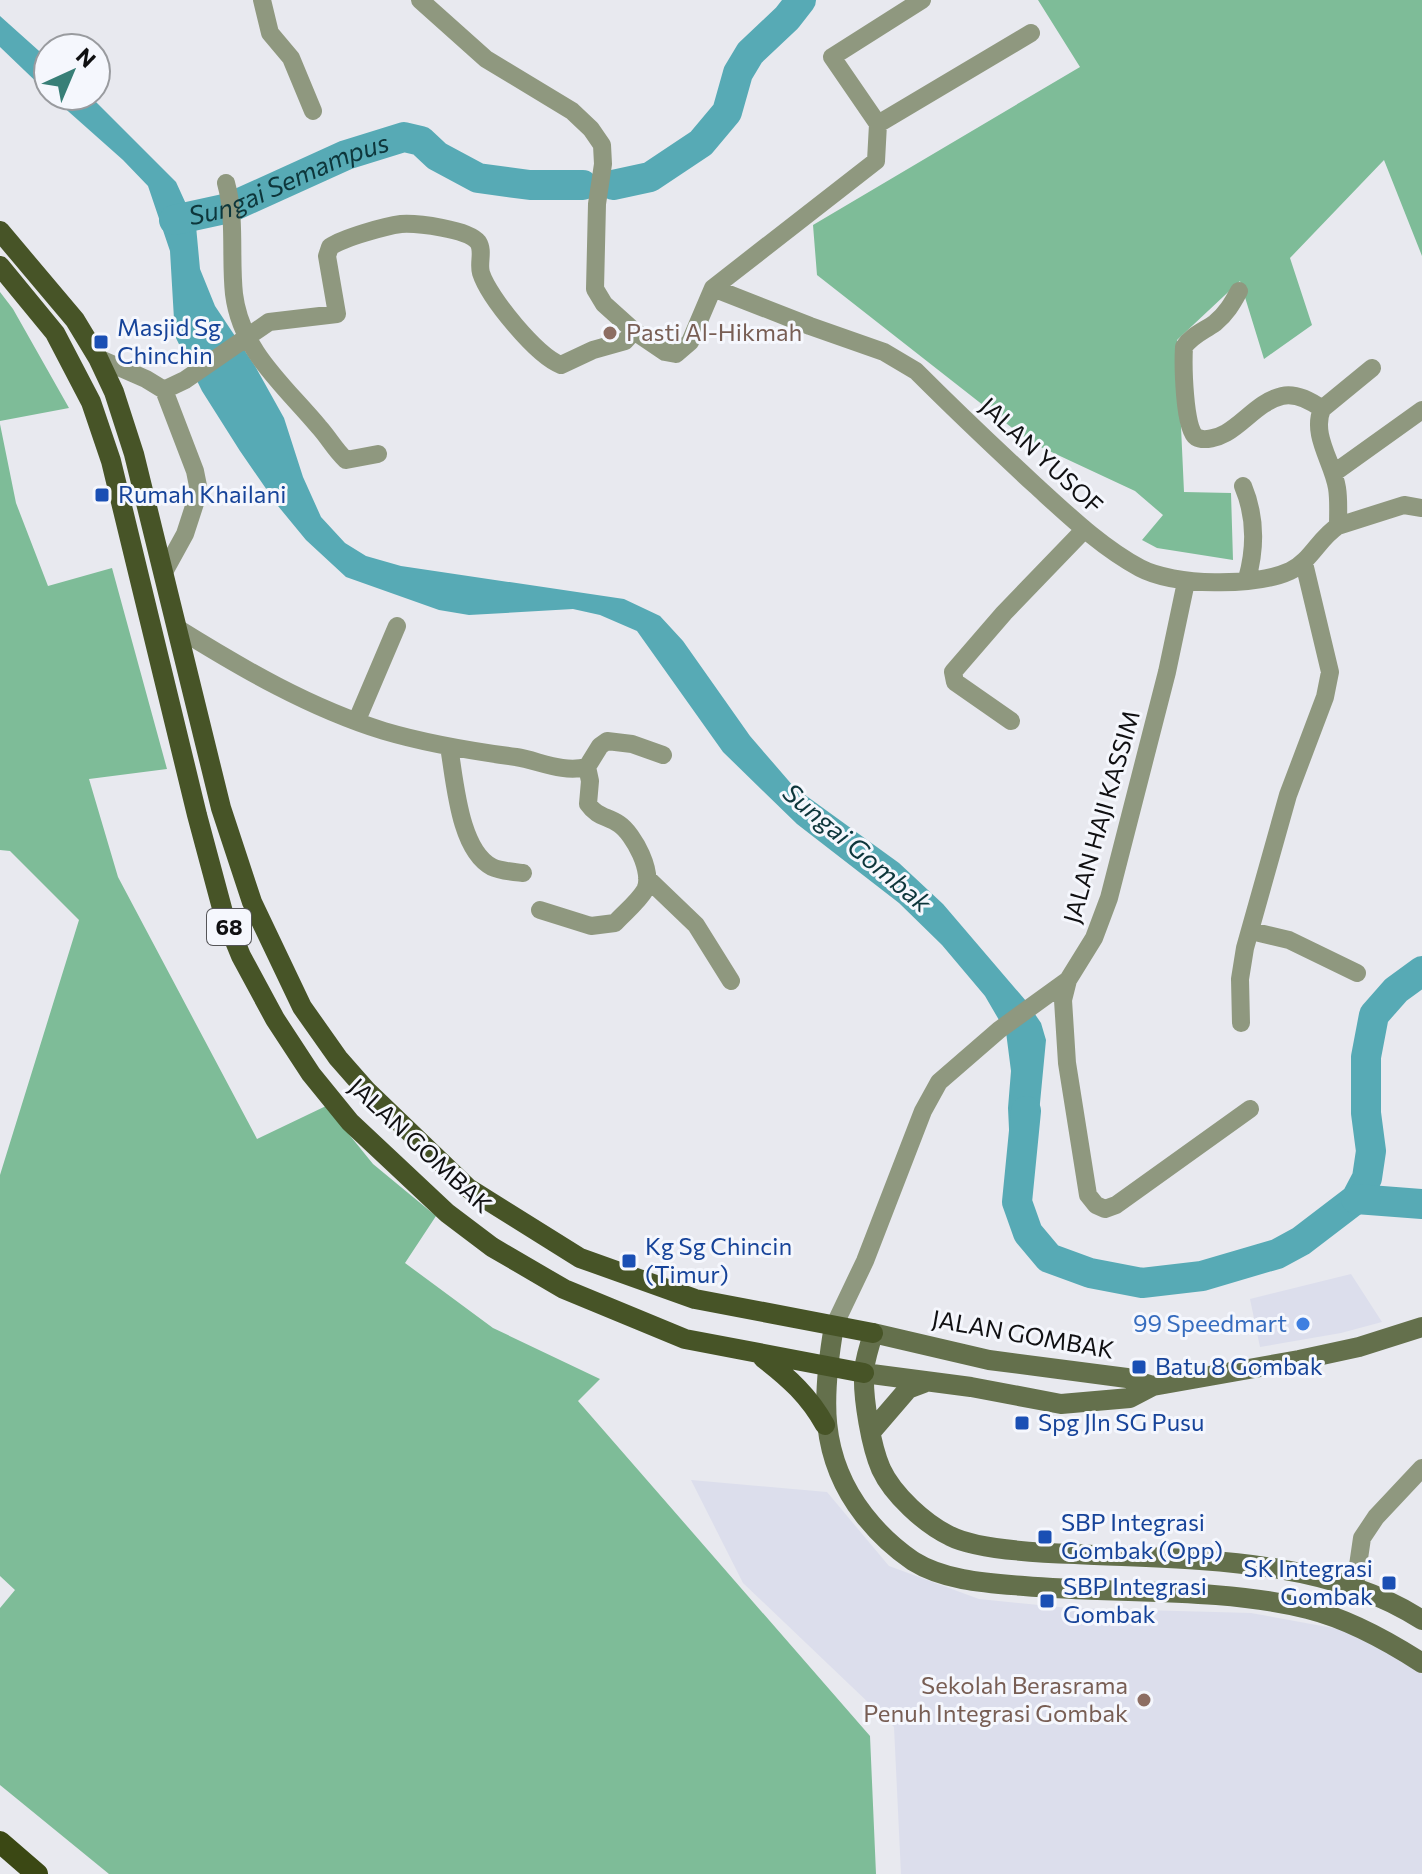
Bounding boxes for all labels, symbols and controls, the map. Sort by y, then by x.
north arrow [32,32,112,112]
text: N [71,42,102,73]
water label: Sungai Semampus [185,126,392,230]
place label: Masjid Sg Chinchin [117,312,221,369]
place label: Pasti Al-Hikmah [626,317,802,346]
marker: Pasti Al-Hikmah [601,324,619,342]
marker: Masjid Sg Chinchin [92,333,110,351]
street label: JALAN YUSOF [975,391,1109,519]
place label: Rumah Khailani [118,479,286,508]
marker: Rumah Khailani [93,486,111,504]
street label: JALAN HAJI KASSIM [1056,707,1145,926]
water label: Sungai Gombak [777,776,939,919]
road number: 68 [207,909,251,945]
street label: JALAN GOMBAK [344,1071,498,1218]
place label: Kg Sg Chincin (Timur) [645,1231,792,1288]
marker: Kg Sg Chincin (Timur) [620,1252,638,1270]
street label: JALAN GOMBAK [930,1303,1117,1364]
place label: 99 Speedmart [1133,1308,1287,1337]
marker: 99 Speedmart [1294,1315,1312,1333]
place label: Batu 8 Gombak [1155,1351,1323,1380]
marker: Batu 8 Gombak [1130,1358,1148,1376]
place label: Spg Jln SG Pusu [1038,1407,1204,1436]
marker: Spg Jln SG Pusu [1013,1414,1031,1432]
place label: SBP Integrasi Gombak (Opp) [1061,1507,1223,1564]
marker: SBP Integrasi Gombak (Opp) [1036,1528,1054,1546]
place label: SK Integrasi Gombak [1243,1553,1373,1610]
place label: SBP Integrasi Gombak [1063,1571,1207,1628]
marker: SK Integrasi Gombak [1380,1574,1398,1592]
marker: SBP Integrasi Gombak [1038,1592,1056,1610]
place label: Sekolah Berasrama Penuh Integrasi Gombak [863,1670,1128,1727]
marker: Sekolah Berasrama Penuh Integrasi Gombak [1135,1691,1153,1709]

